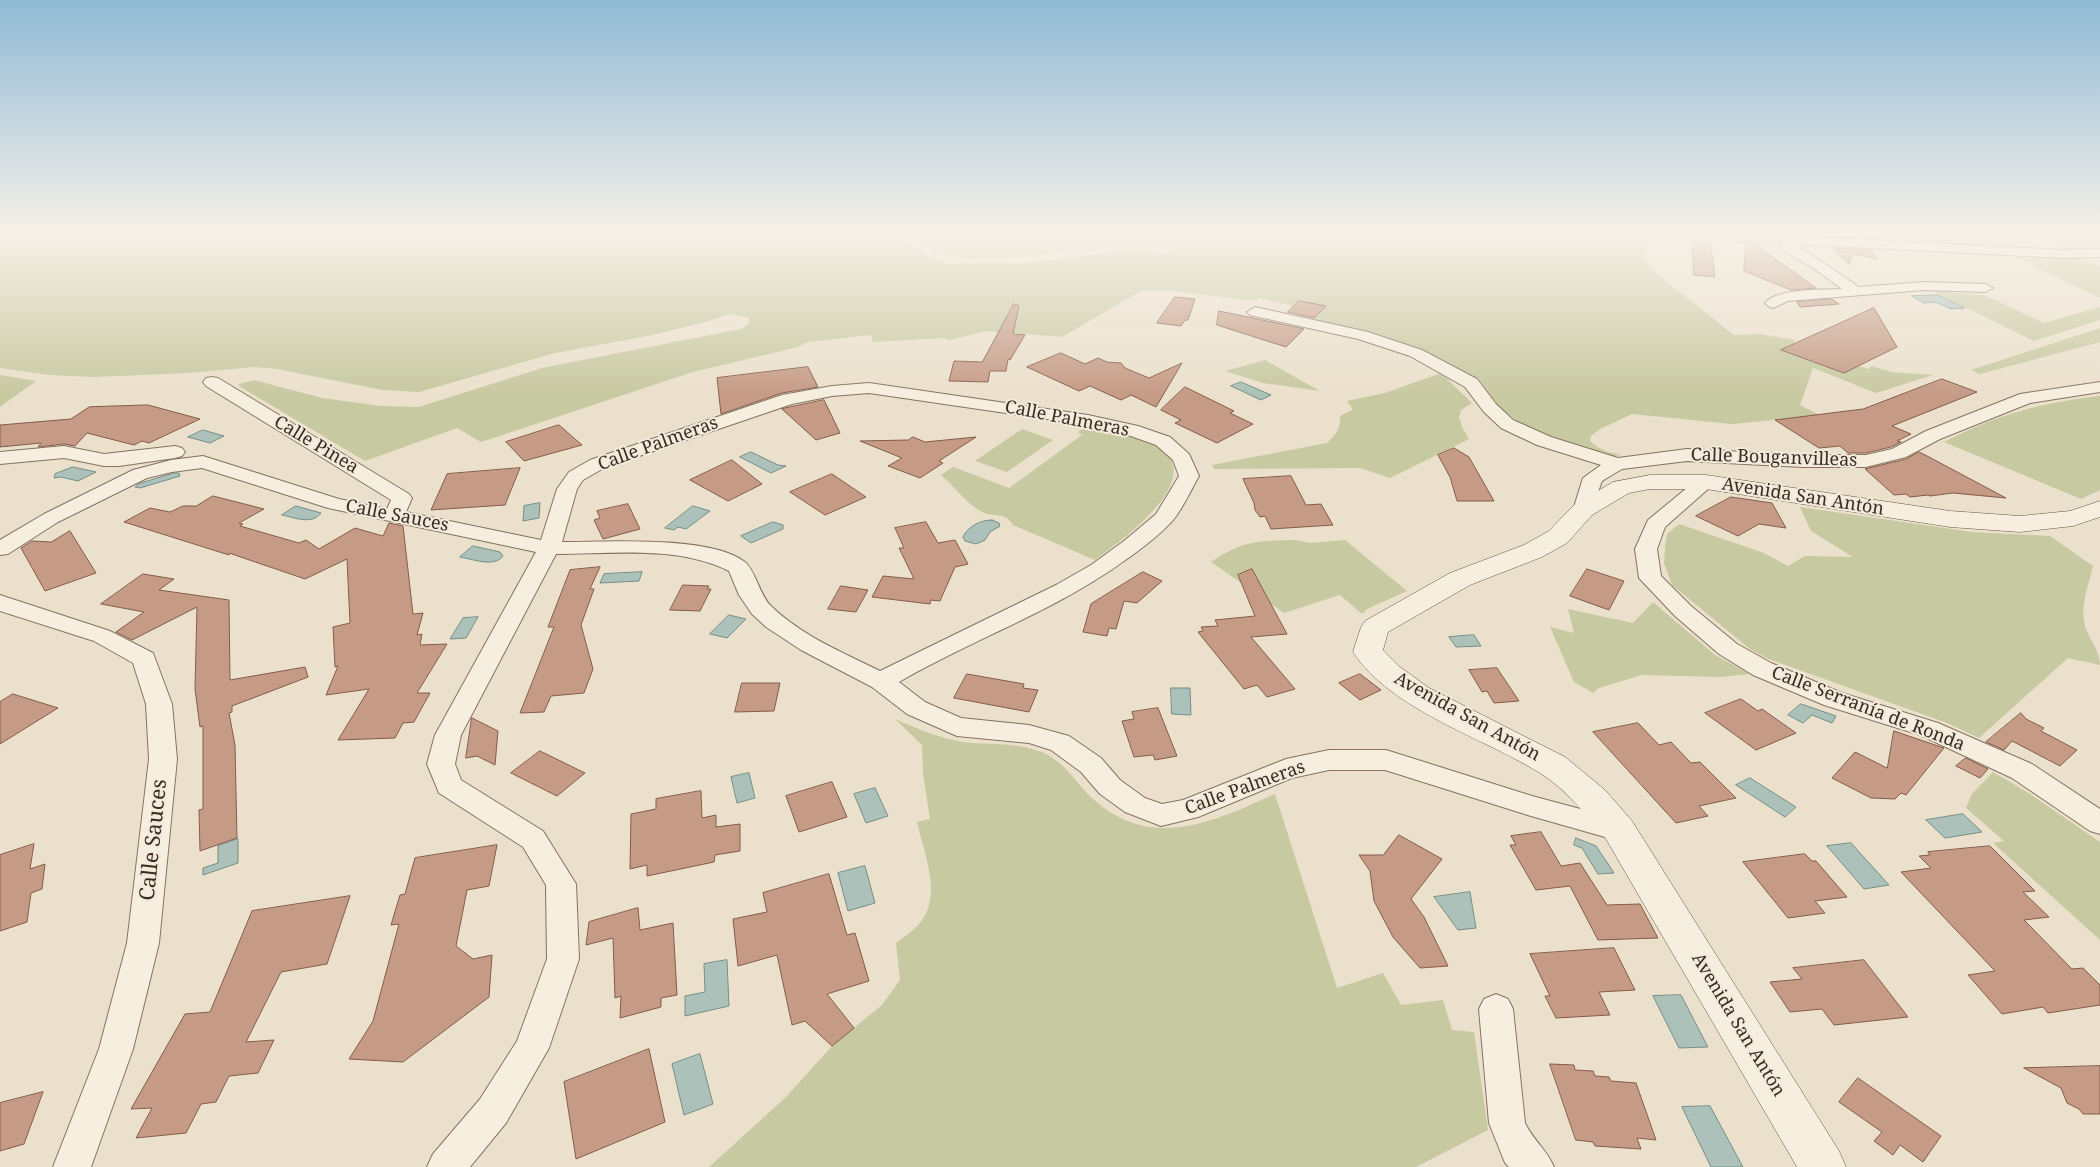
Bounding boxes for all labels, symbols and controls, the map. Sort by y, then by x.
street label: Calle Palmeras [1003,396,1131,442]
street label: Calle Pinea [270,411,362,479]
street label: Calle Palmeras [595,412,721,476]
street label: Calle Bouganvilleas [1690,444,1858,472]
street label: Avenida San Antón [1720,474,1886,520]
street label: Calle Sauces [344,495,450,537]
street label: Calle Serranía de Ronda [1768,662,1968,756]
street label: Avenida San Antón [1390,668,1544,766]
street label: Calle Palmeras [1182,756,1308,820]
street label: Calle Sauces [135,778,173,902]
street label: Avenida San Antón [1687,949,1789,1101]

